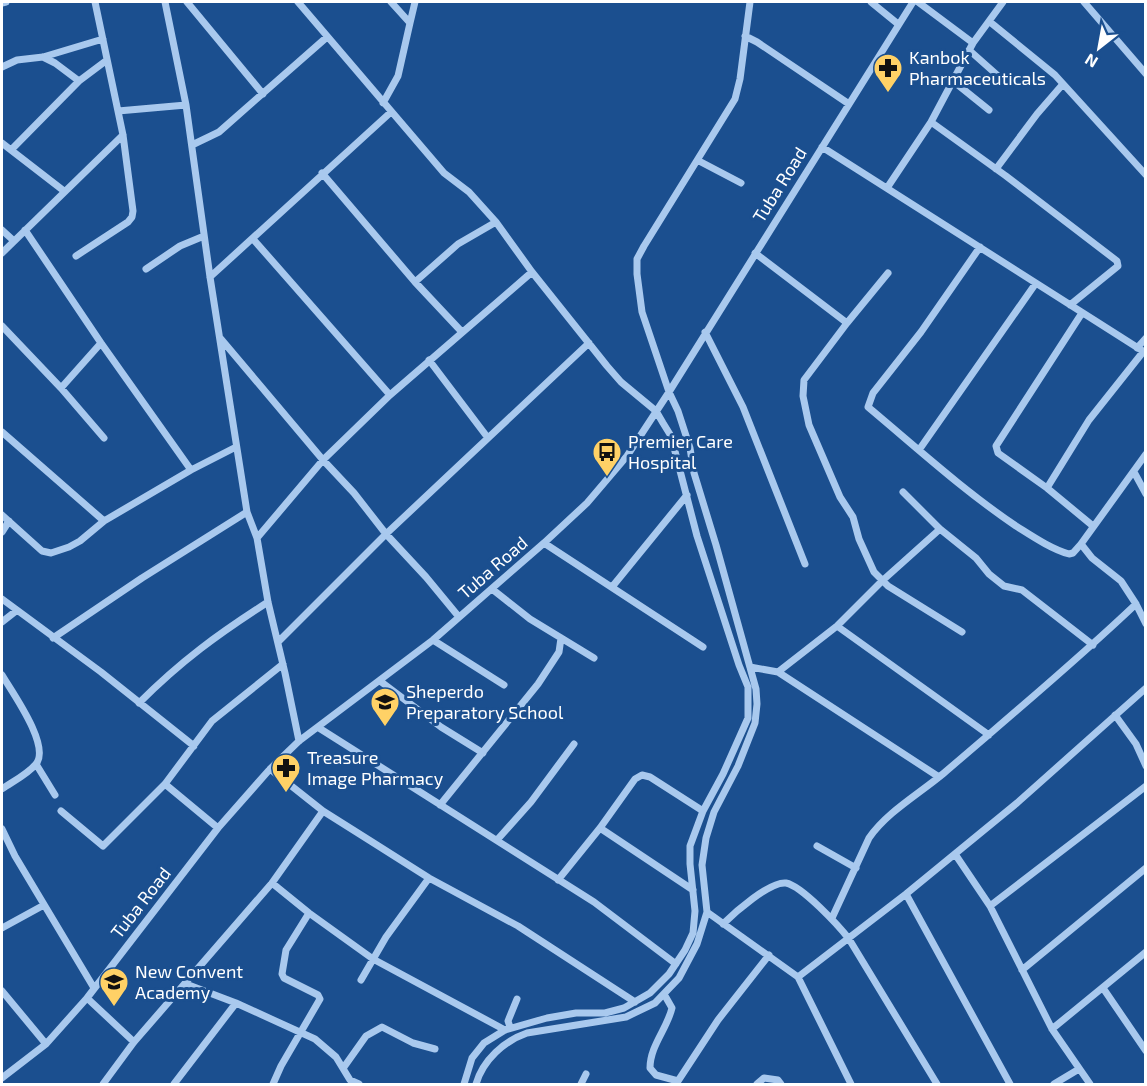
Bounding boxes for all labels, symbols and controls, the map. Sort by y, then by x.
north arrow [1069,18,1129,78]
place label: Kanbok Pharmaceuticals [909,46,1046,89]
text: N [1081,50,1101,72]
pharmacy icon: Kanbok Pharmaceuticals [872,52,904,94]
street label: Tuba Road [747,143,811,226]
place label: Premier Care Hospital [628,430,733,473]
bus stop icon: Premier Care Hospital [591,436,623,478]
street label: Tuba Road [453,531,532,603]
place label: Sheperdo Preparatory School [406,680,564,723]
school or university icon: Sheperdo Preparatory School [369,686,401,728]
place label: Treasure Image Pharmacy [307,746,444,789]
pharmacy icon: Treasure Image Pharmacy [270,752,302,794]
street label: Tuba Road [105,862,175,943]
place label: New Convent Academy [135,960,243,1003]
school or university icon: New Convent Academy [98,966,130,1008]

